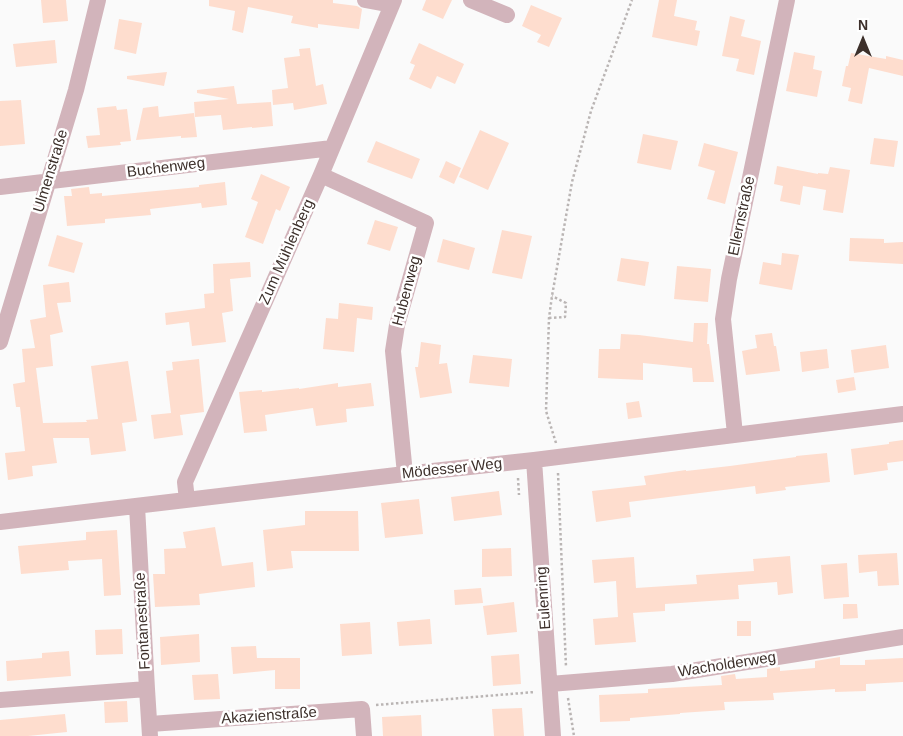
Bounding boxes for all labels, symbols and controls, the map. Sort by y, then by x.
north arrow [838,15,888,65]
text: N [858,17,868,33]
street label: Ulmenstraße [30,127,72,215]
street label: Buchenweg [126,154,206,182]
street label: Ellernstraße [725,175,759,257]
street label: Zum Mühlenberg [256,197,318,307]
street label: Hubenweg [389,254,425,328]
street label: Mödesser Weg [401,455,503,483]
street label: Eulenring [533,566,555,630]
street label: Fontanestraße [131,572,155,670]
street label: Wacholderweg [677,648,777,682]
street label: Akazienstraße [221,704,317,728]

